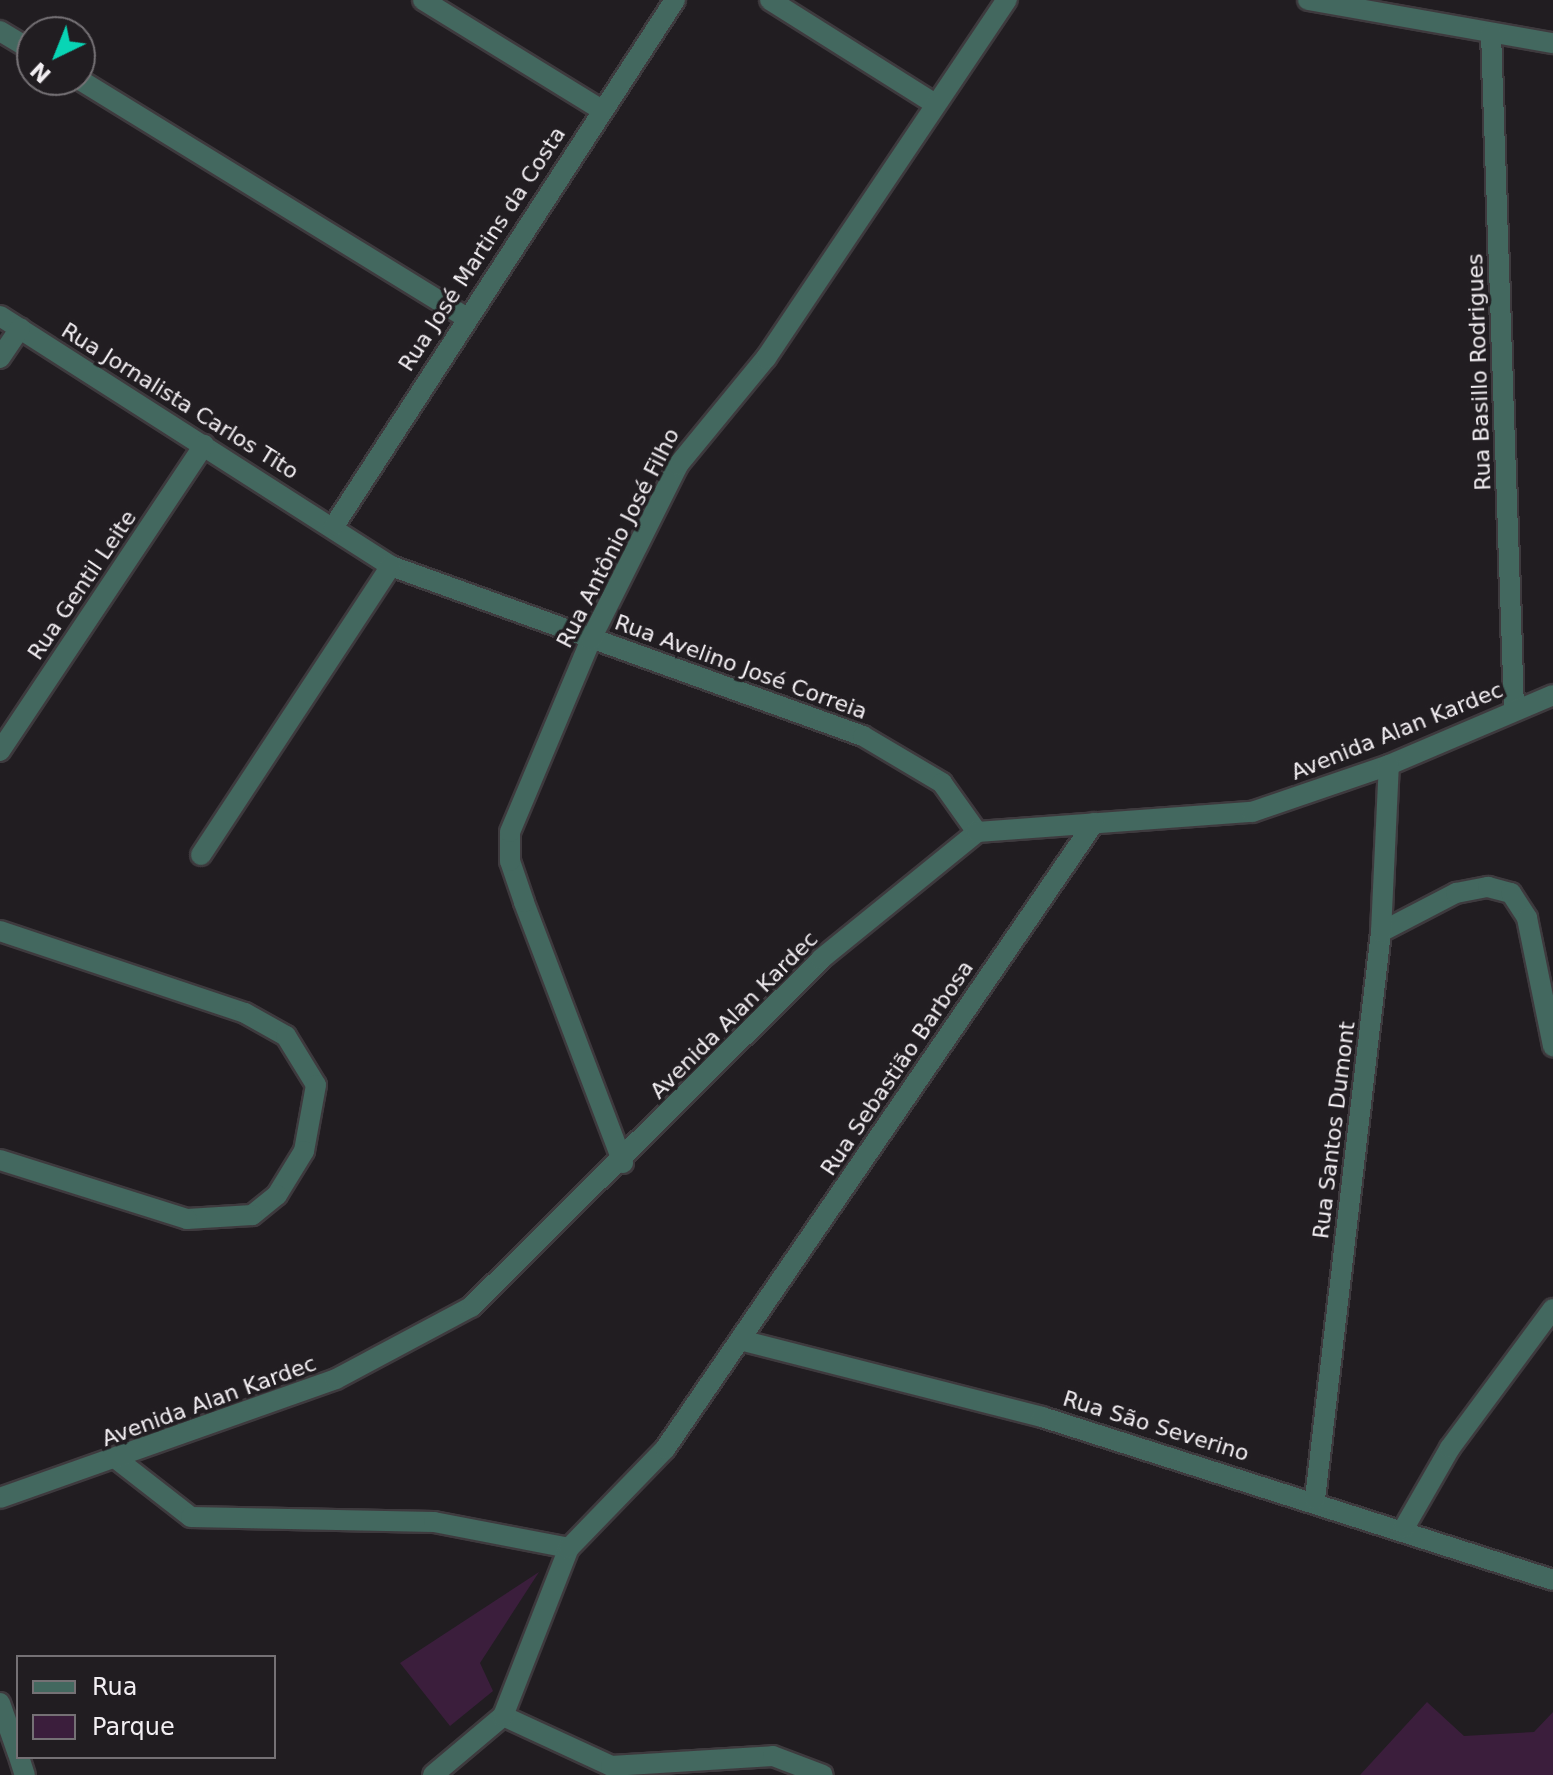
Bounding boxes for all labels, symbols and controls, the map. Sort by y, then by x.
north arrow [16,16,96,96]
text: N [25,57,56,88]
street label: Rua José Martins da Costa [393,122,571,376]
street label: Rua Basillo Rodrigues [1462,253,1496,491]
street label: Rua Jornalista Carlos Tito [57,317,303,485]
street label: Rua Antônio José Filho [551,424,685,652]
street label: Rua Gentil Leite [22,505,142,665]
street label: Rua Avelino José Correia [611,609,871,725]
street label: Avenida Alan Kardec [1287,676,1507,786]
street label: Avenida Alan Kardec [645,926,823,1104]
street label: Rua Sebastião Barbosa [815,955,979,1181]
street label: Rua Santos Dumont [1308,1020,1360,1240]
street label: Avenida Alan Kardec [98,1350,320,1452]
street label: Rua São Severino [1060,1385,1252,1467]
legend [16,1655,276,1759]
text: Rua [92,1673,138,1701]
text: Parque [92,1713,175,1741]

